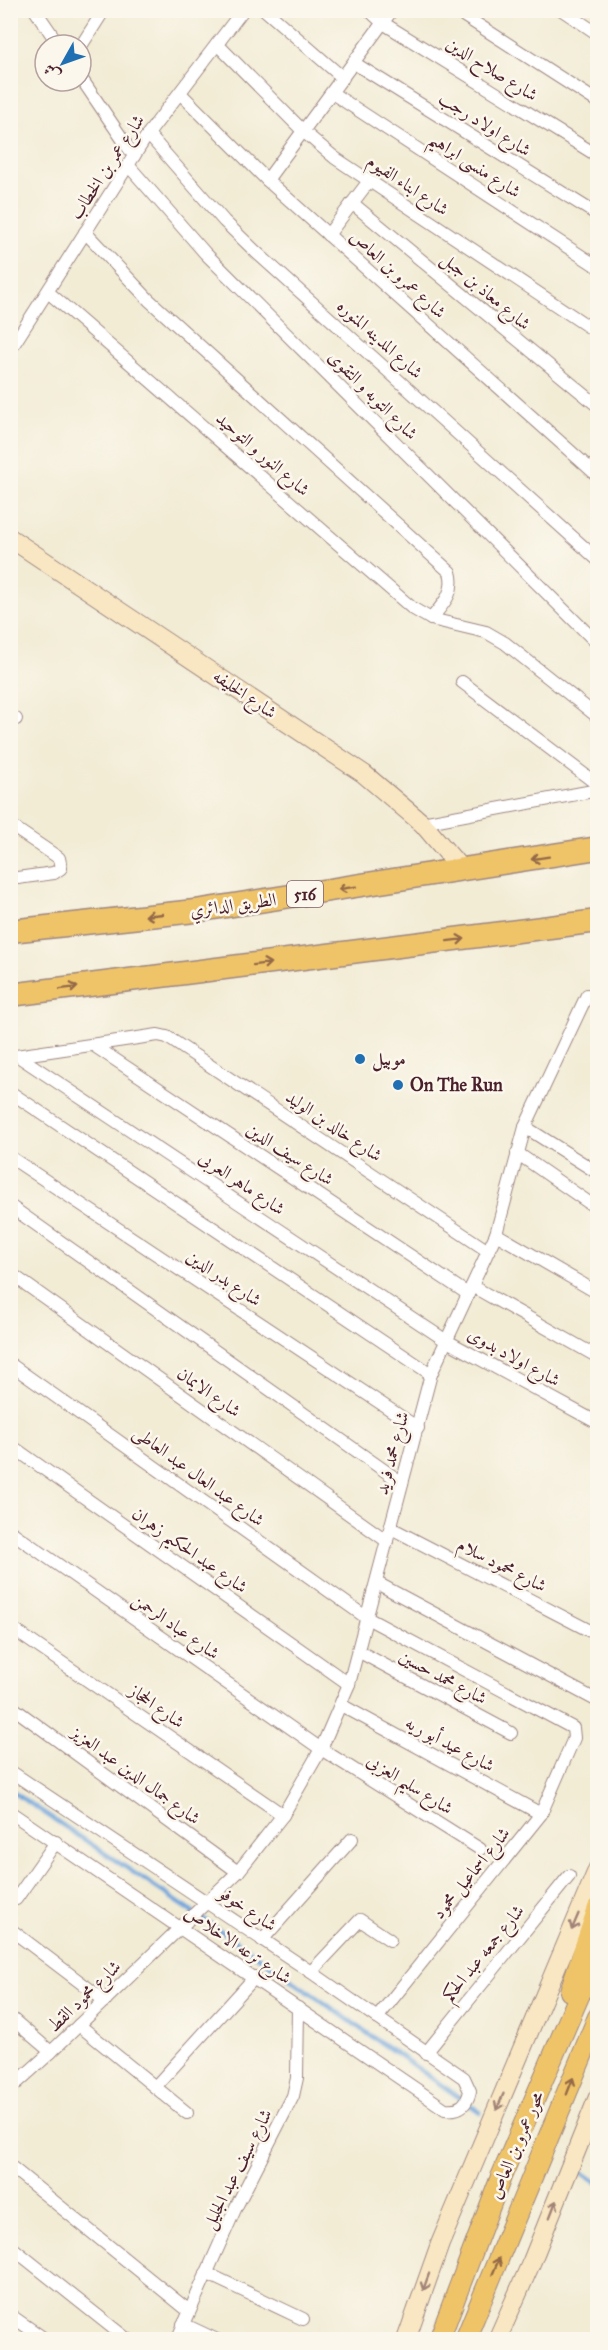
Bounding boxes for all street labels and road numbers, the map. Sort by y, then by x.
street label: شارع صلاح الدين [439,32,542,110]
street label: شارع اولاد رجب [433,87,535,164]
street label: شارع عمر بن الخطاب [65,110,153,226]
street label: شارع منسى ابراهيم [421,127,525,209]
street label: شارع ابناء الفيوم [360,150,453,225]
street label: شارع عمرو بن العاص [343,225,451,326]
street label: شارع معاذ بن جبل [434,247,535,338]
street label: شارع المدينه المنوره [330,295,427,386]
street label: شارع التوبه و التقوى [321,346,422,447]
street label: شارع النور و التوحيد [209,407,314,504]
street label: شارع الخليفه [207,665,281,727]
road number: 516 [287,881,323,907]
street label: الطريق الدائري [188,888,278,926]
street label: شارع خالد بن الوليد [279,1086,387,1170]
street label: شارع سيف الدين [240,1118,338,1194]
street label: شارع ماهر العربى [193,1146,289,1223]
street label: شارع بدر الدين [180,1245,266,1314]
street label: شارع اولاد بدوى [462,1323,564,1395]
street label: شارع الايمان [171,1362,245,1425]
street label: شارع محمد فريد [370,1409,418,1498]
street label: شارع عبد العال عبد العاطى [127,1421,269,1534]
street label: شارع عبد الحكيم زهران [124,1502,252,1604]
street label: شارع محمود سلام [451,1533,550,1601]
street label: شارع عباد الرحمن [126,1588,224,1667]
street label: شارع محمد حسين [393,1645,491,1713]
street label: شارع الحجاز [121,1678,189,1736]
street label: شارع عيد أبو ريه [400,1710,499,1780]
street label: شارع جمال الدين عبد العزيز [63,1720,205,1832]
street label: شارع سليم العزبى [359,1749,457,1825]
street label: شارع اسماعيل محمود [427,1823,518,1926]
street label: شارع خوفو [211,1881,281,1940]
street label: شارع جمعه عبد الحكم [437,1900,534,2010]
street label: شارع ترعه الاخلاص [178,1901,296,1992]
street label: شارع محمود القط [43,1955,128,2039]
street label: محور عمرو بن العاص [483,2088,550,2203]
street label: شارع سيف عبد الجليل [197,2105,280,2235]

